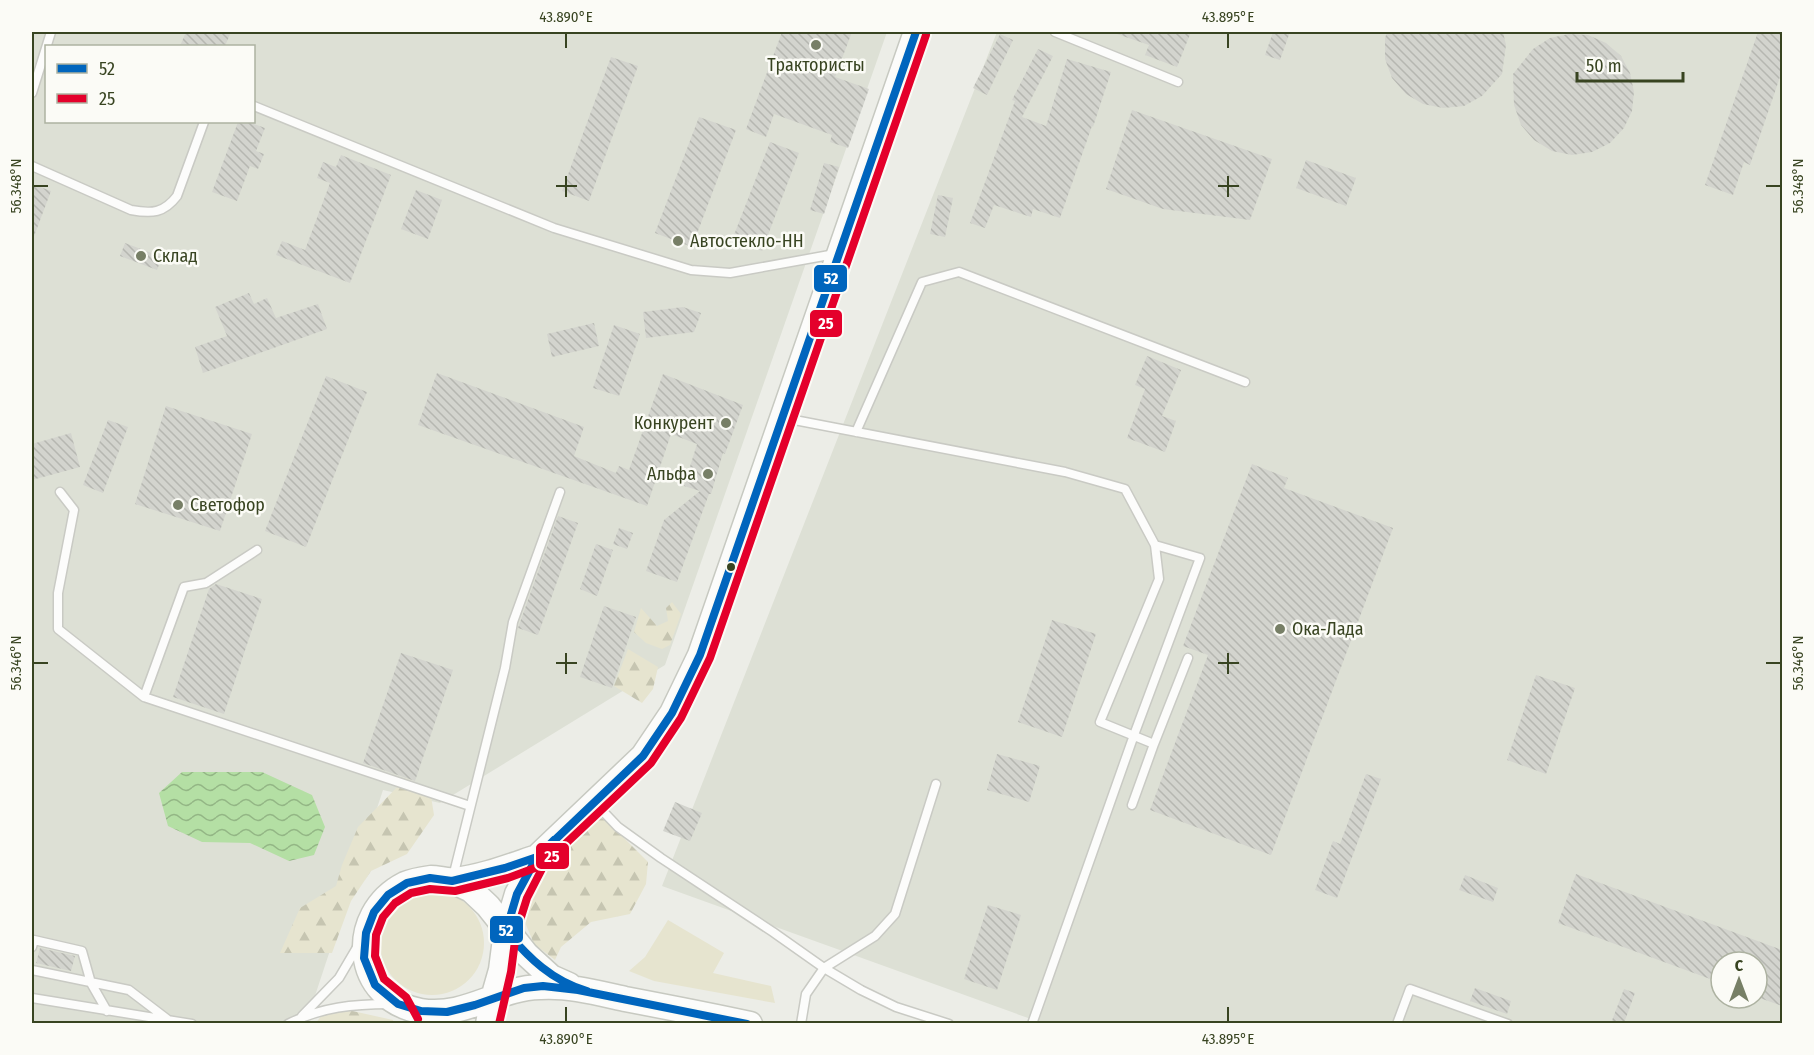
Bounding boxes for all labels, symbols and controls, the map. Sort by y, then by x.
text: 43.890°E [539,8,593,26]
text: 43.895°E [1202,8,1254,26]
marker: Трактористы [809,38,823,52]
legend [45,45,255,123]
scale bar [1577,45,1684,83]
place label: Трактористы [767,54,865,76]
text: 50 m [1586,55,1622,77]
text: 52 [99,58,115,80]
text: 25 [99,88,115,110]
text: 56.348°N [7,158,25,214]
text: 56.348°N [1789,158,1807,214]
place label: Автостекло-НН [690,230,804,252]
marker: Автостекло-НН [671,234,685,248]
place label: Склад [153,245,197,267]
marker: Склад [134,249,148,263]
line badge: 52 [813,264,848,293]
text: 52 [823,269,839,288]
line badge: 25 [809,309,843,338]
text: 25 [817,314,834,333]
place label: Конкурент [634,412,715,434]
marker: Конкурент [719,416,733,430]
place label: Альфа [647,463,696,485]
marker: Альфа [701,467,715,481]
place label: Светофор [190,494,265,516]
marker: Светофор [171,498,185,512]
unlabelled marker [725,561,737,573]
place label: Ока-Лада [1292,618,1364,640]
marker: Ока-Лада [1273,622,1287,636]
text: 56.346°N [7,635,25,691]
text: 56.346°N [1789,635,1807,691]
line badge: 25 [535,842,570,870]
text: 25 [543,847,560,866]
line badge: 52 [489,915,524,944]
text: 52 [498,921,514,940]
north arrow [1709,950,1769,1010]
text: С [1735,956,1744,975]
text: 43.890°E [539,1030,593,1048]
text: 43.895°E [1202,1030,1254,1048]

